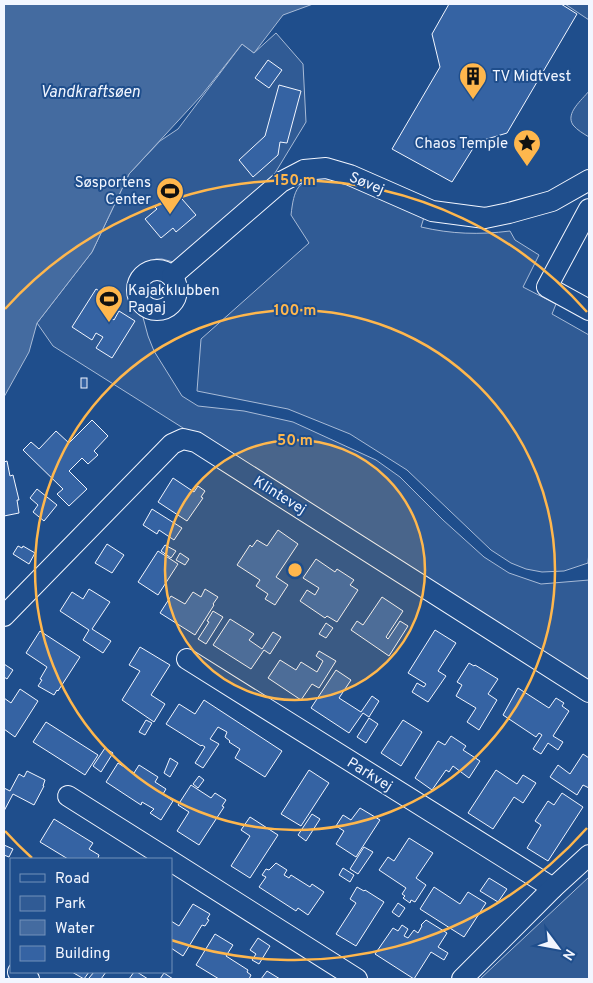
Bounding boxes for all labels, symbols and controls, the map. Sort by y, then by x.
building icon: TV Midtvest [458,61,488,100]
place label: TV Midtvest [492,68,571,87]
water label: Vandkraftsøen [40,83,140,103]
place icon: Chaos Temple [512,128,542,167]
place label: Chaos Temple [414,135,508,154]
street label: Søvej [346,169,387,200]
text: 150 m [274,172,316,191]
place label: Søsportens Center [75,174,151,210]
sports icon: Søsportens Center [155,176,185,215]
place label: Kajakklubben Pagaj [128,282,220,318]
sports icon: Kajakklubben Pagaj [94,284,124,323]
text: 100 m [274,302,316,321]
text: 50 m [277,432,313,451]
street label: Klintevej [249,473,309,520]
centre of rings [286,561,304,579]
street label: Parkvej [343,754,396,797]
legend [10,858,172,973]
text: Road [55,870,90,889]
text: Park [55,895,86,914]
text: Water [55,920,95,939]
north arrow [533,923,583,973]
text: Building [55,945,110,964]
text: N [558,945,578,963]

